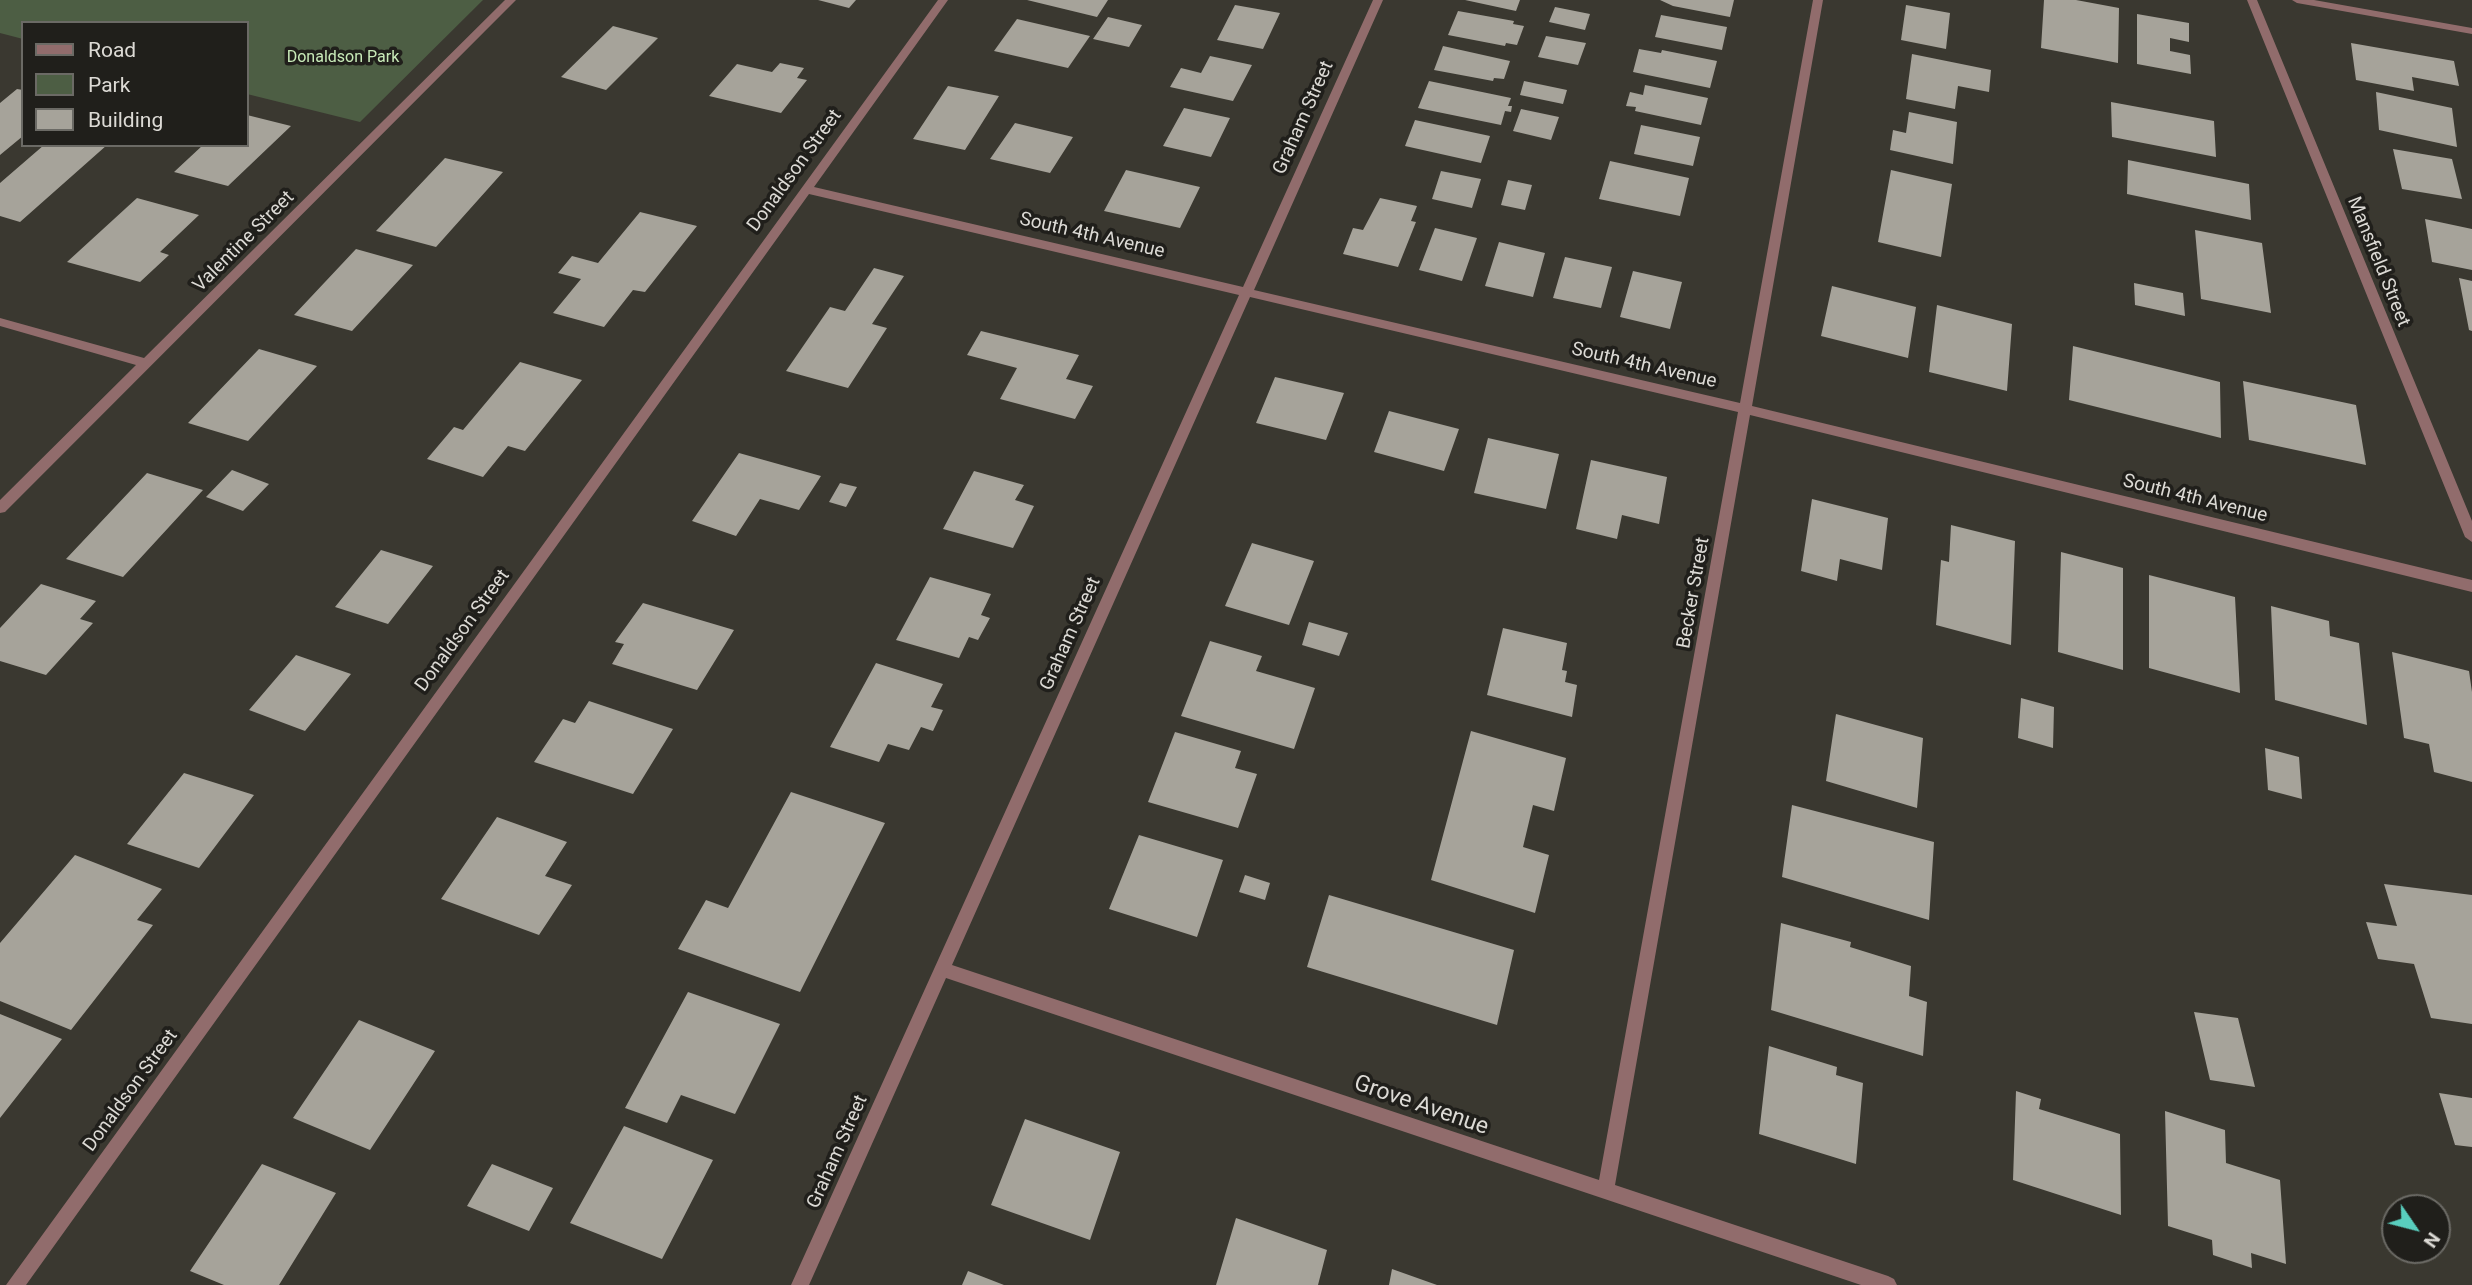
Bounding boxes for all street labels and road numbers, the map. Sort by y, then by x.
street label: Graham Street [1269,58,1339,178]
street label: Donaldson Street [743,105,847,237]
street label: Valentine Street [189,187,299,297]
street label: Mansfield Street [2342,194,2414,330]
street label: South 4th Avenue [1017,208,1167,264]
street label: South 4th Avenue [1569,338,1719,394]
street label: South 4th Avenue [2120,470,2270,528]
street label: Becker Street [1673,536,1715,650]
street label: Donaldson Street [411,565,515,697]
street label: Graham Street [1036,574,1106,694]
street label: Donaldson Street [79,1025,183,1157]
street label: Grove Avenue [1350,1070,1492,1142]
street label: Graham Street [803,1092,873,1212]

